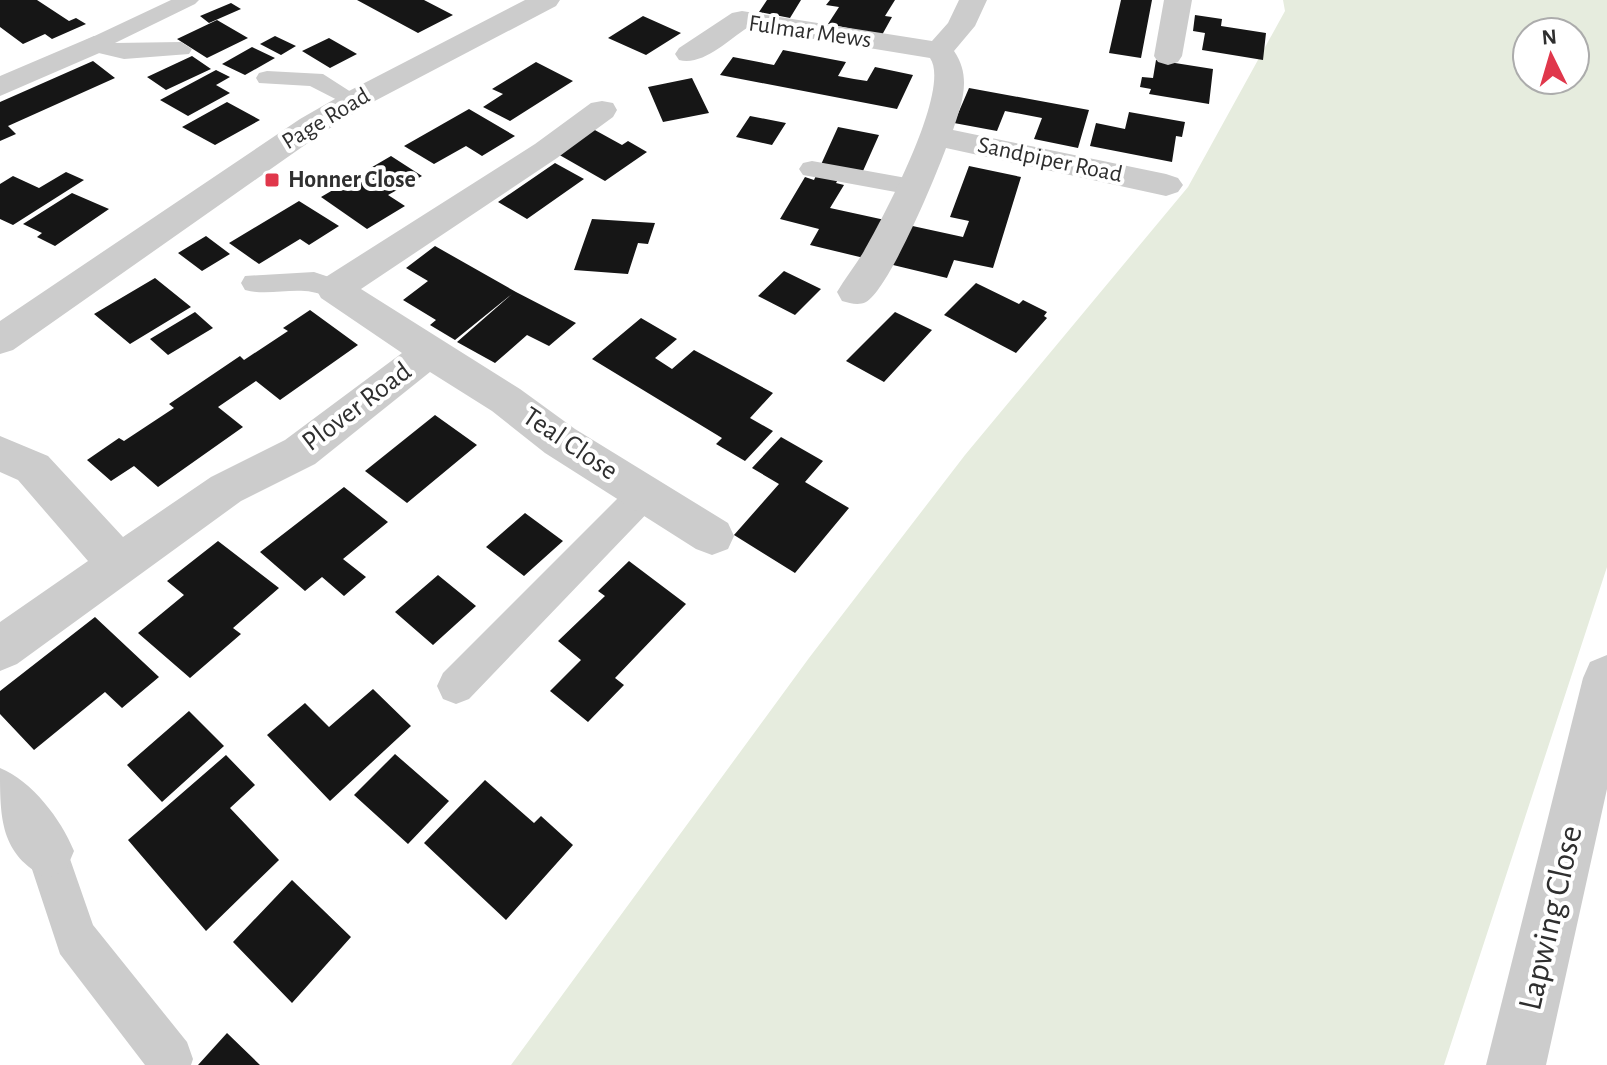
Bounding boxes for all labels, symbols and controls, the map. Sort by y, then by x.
street label: Fulmar Mews [747,12,873,52]
north arrow [1511,16,1591,96]
text: N [1541,25,1558,49]
street label: Page Road [278,84,374,154]
street label: Sandpiper Road [975,133,1125,187]
place label: Honner Close [288,168,416,192]
marker: Honner Close [263,171,281,189]
street label: Plover Road [297,357,417,457]
street label: Teal Close [518,402,622,486]
street label: Lapwing Close [1513,822,1589,1014]

